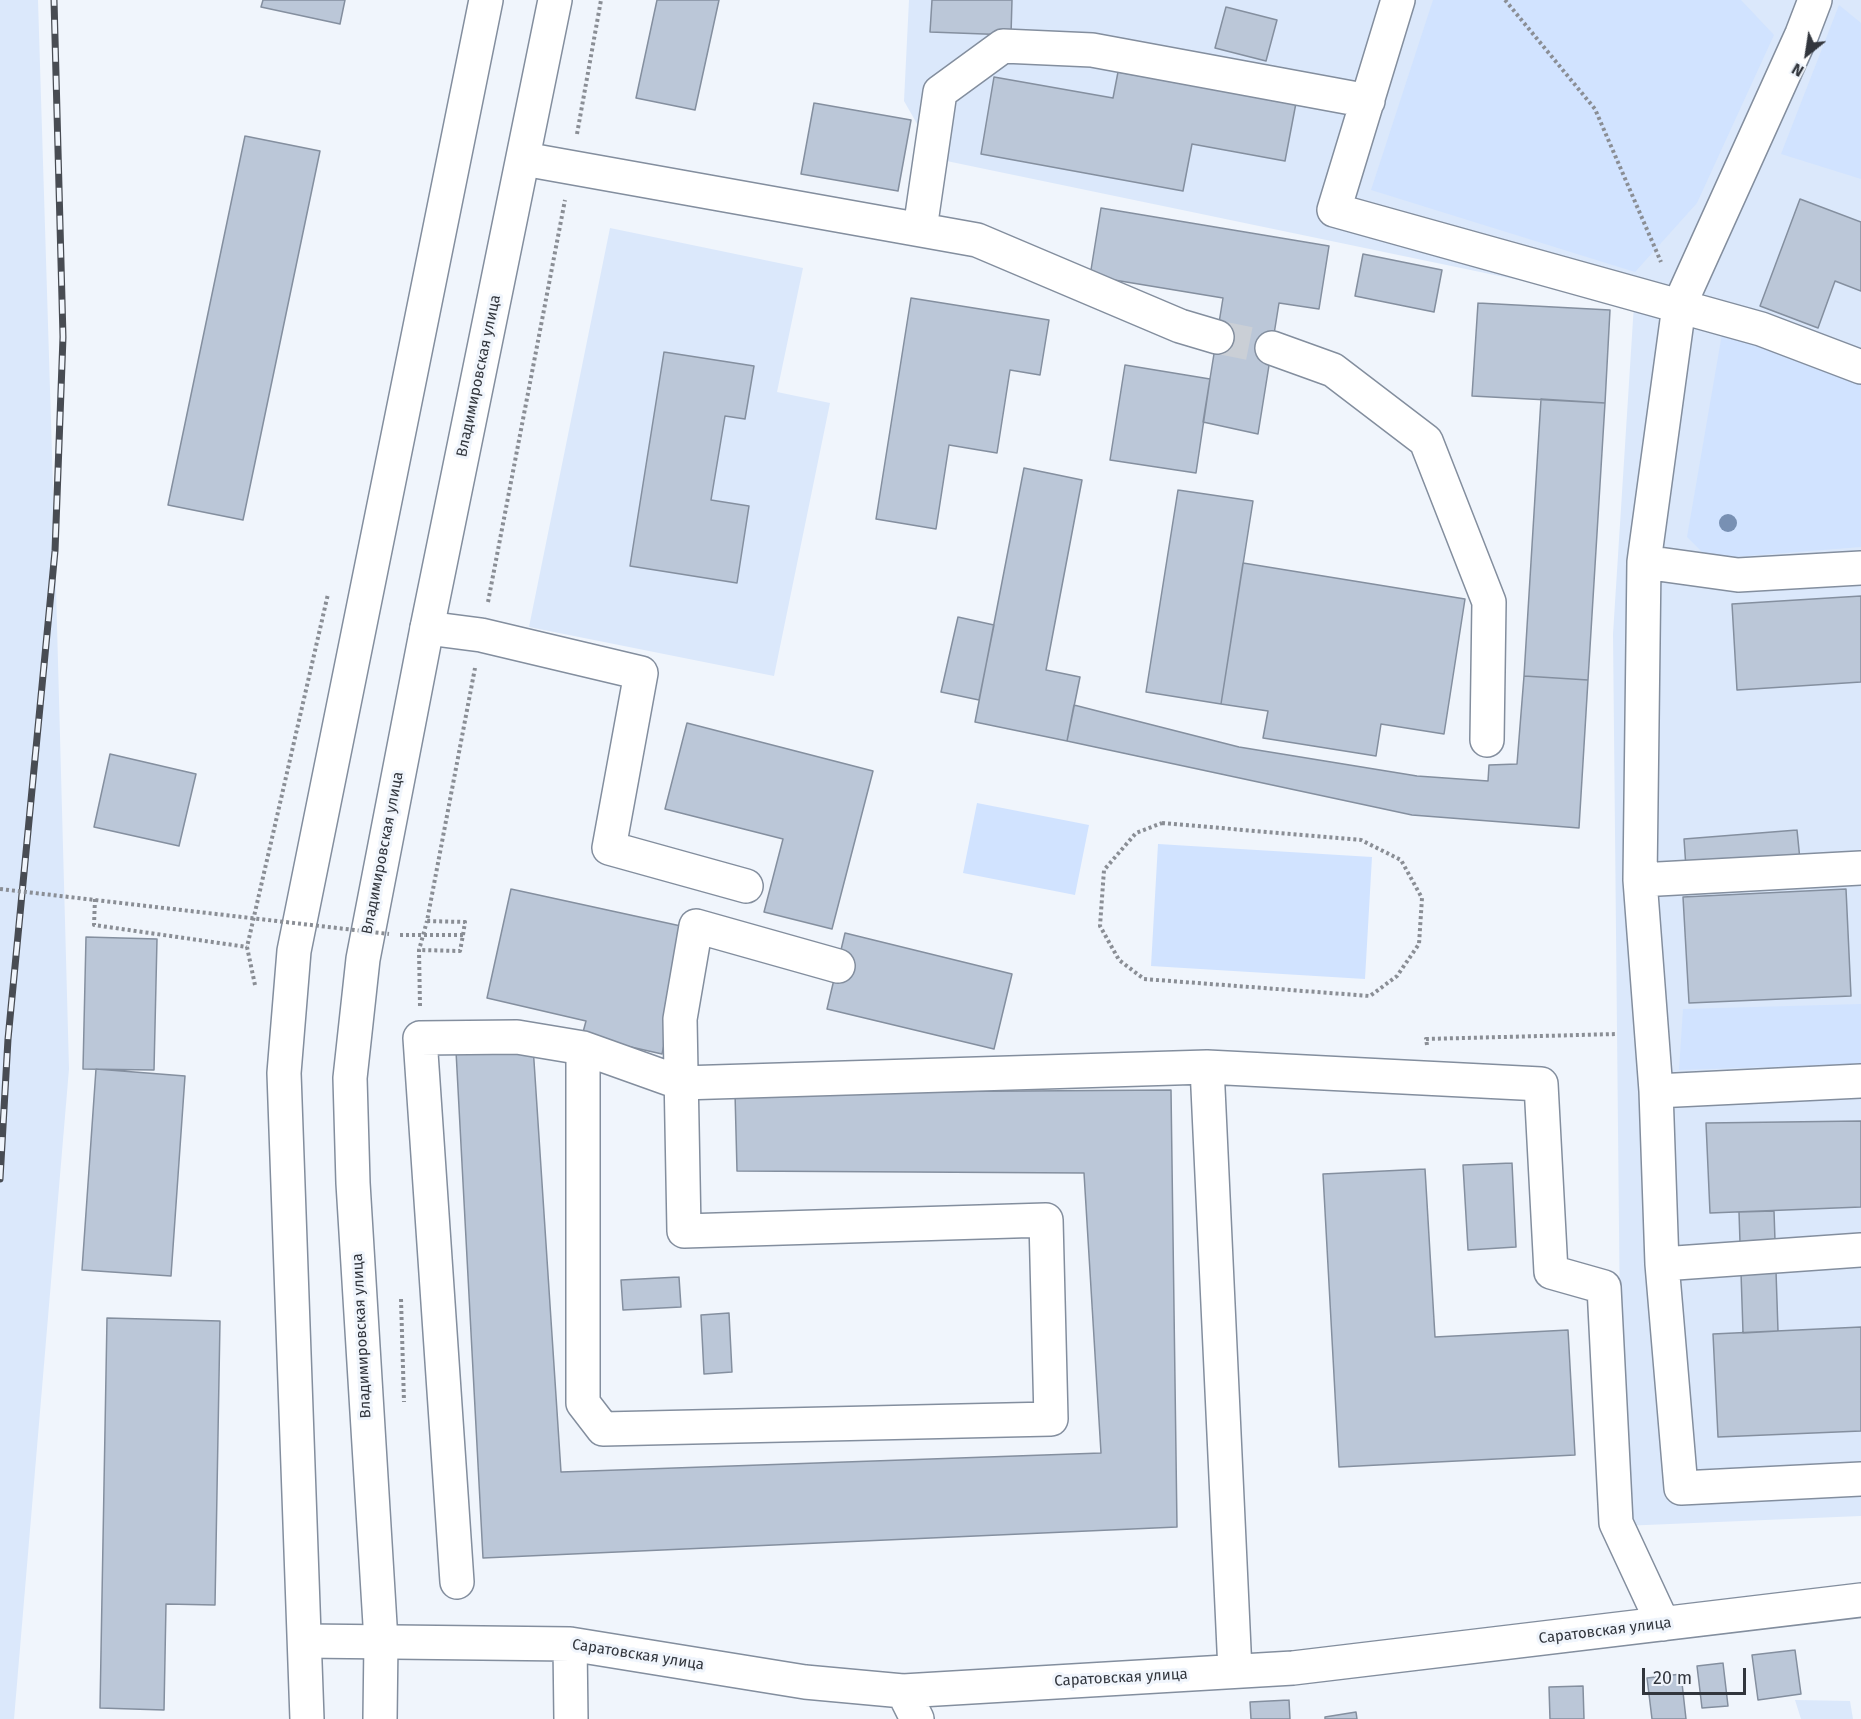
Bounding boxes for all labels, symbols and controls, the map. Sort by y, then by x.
north arrow [1777,24,1837,84]
text: N [1788,59,1807,81]
street label: Владимировская улица [453,293,505,459]
street label: Владимировская улица [358,770,408,936]
street label: Владимировская улица [349,1253,375,1419]
street label: Саратовская улица [1538,1614,1672,1648]
street label: Саратовская улица [571,1636,705,1674]
scale bar [1645,1656,1748,1694]
street label: Саратовская улица [1054,1666,1188,1690]
text: 20 m [1653,1667,1692,1689]

